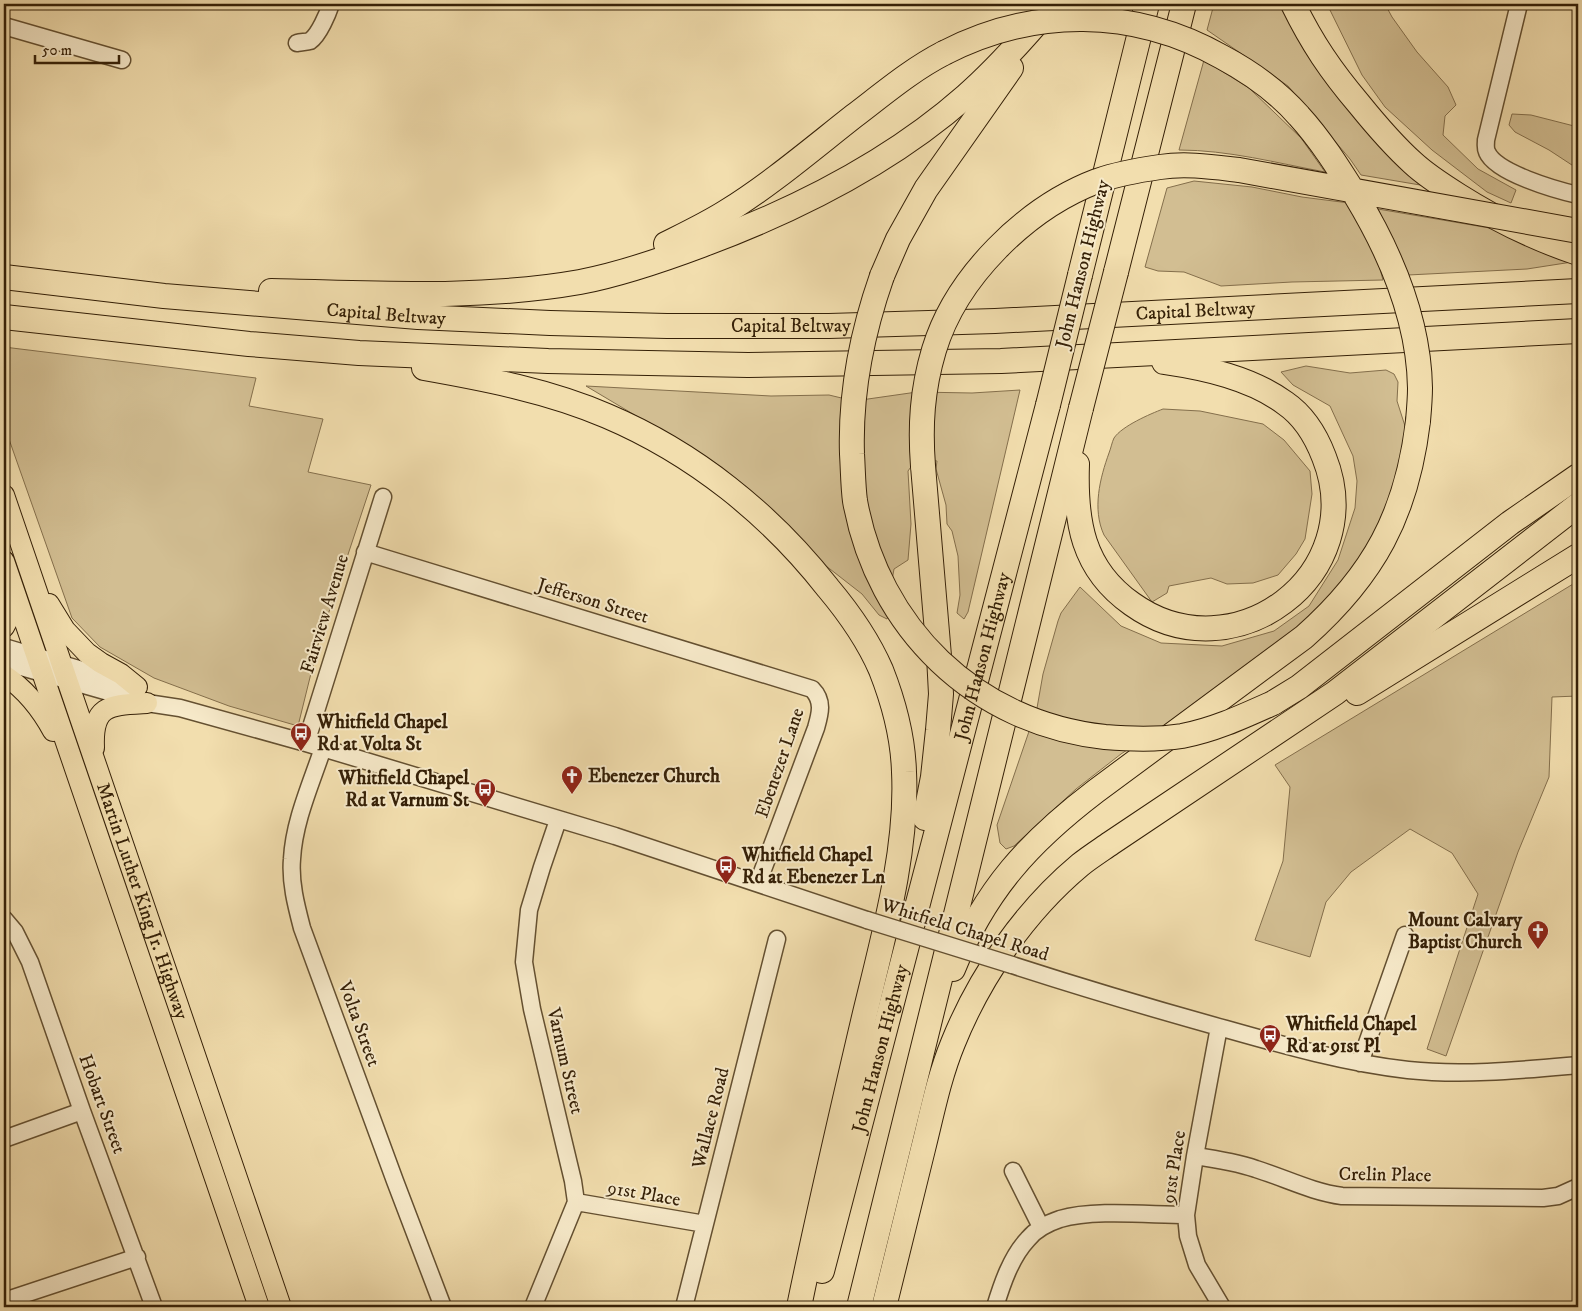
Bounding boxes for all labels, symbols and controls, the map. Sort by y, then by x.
scale bar [35,32,119,64]
text: 50 m [42,41,72,60]
street label: John Hanson Highway [1050,176,1115,353]
street label: Capital Beltway [1135,296,1257,325]
street label: Capital Beltway [325,298,447,330]
street label: Capital Beltway [731,314,852,338]
street label: Fairview Avenue [296,551,354,676]
street label: John Hanson Highway [949,569,1016,745]
street label: Jefferson Street [533,573,651,629]
street label: Ebenezer Lane [750,705,810,821]
place label: Whitfield Chapel Rd at Volta St [316,711,448,756]
bus stop icon: Whitfield Chapel Rd at Volta St [289,721,313,752]
church icon: Ebenezer Church [560,764,584,795]
place label: Ebenezer Church [588,765,721,788]
place label: Whitfield Chapel Rd at Varnum St [338,767,470,812]
bus stop icon: Whitfield Chapel Rd at Varnum St [473,777,497,808]
street label: Martin Luther King Jr. Highway [91,780,194,1023]
place label: Whitfield Chapel Rd at Ebenezer Ln [741,844,886,889]
bus stop icon: Whitfield Chapel Rd at Ebenezer Ln [714,854,738,885]
street label: Whitfield Chapel Road [878,893,1052,967]
place label: Mount Calvary Baptist Church [1408,909,1523,954]
church icon: Mount Calvary Baptist Church [1526,919,1550,950]
street label: John Hanson Highway [847,961,913,1137]
street label: Volta Street [333,977,385,1070]
street label: Varnum Street [541,1005,588,1116]
place label: Whitfield Chapel Rd at 91st Pl [1285,1013,1417,1058]
bus stop icon: Whitfield Chapel Rd at 91st Pl [1258,1023,1282,1054]
street label: Hobart Street [73,1051,131,1157]
street label: Wallace Road [687,1065,735,1172]
street label: 91st Place [1157,1129,1191,1206]
street label: Crelin Place [1338,1163,1432,1187]
street label: 91st Place [605,1176,682,1212]

